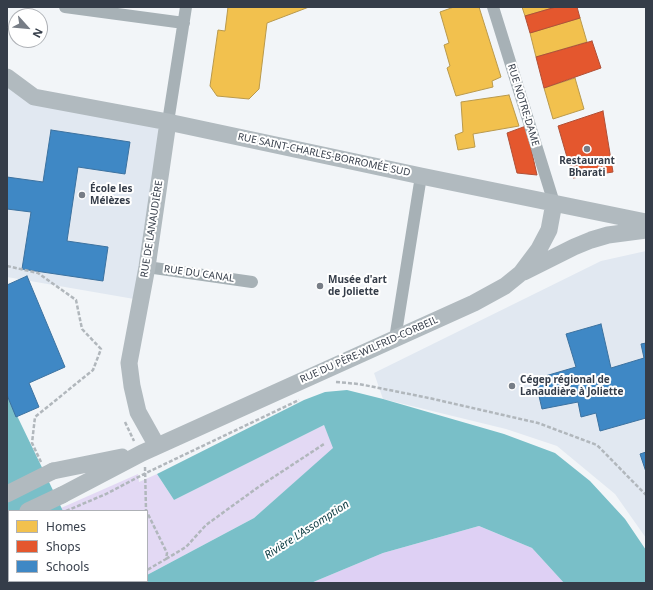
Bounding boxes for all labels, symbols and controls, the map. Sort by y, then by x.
north arrow [8,8,48,48]
text: N [30,26,47,41]
street label: RUE NOTRE-DAME [505,62,541,148]
street label: RUE SAINT-CHARLES-BORROMÉE SUD [237,131,411,179]
marker: Restaurant Bharati [582,144,592,154]
place label: Restaurant Bharati [559,155,615,178]
street label: RUE DE LANAUDIÈRE [138,180,166,278]
place label: École les Mélèzes [90,183,133,206]
marker: École les Mélèzes [77,190,87,200]
street label: RUE DU CANAL [163,263,235,285]
place label: Musée d'art de Joliette [328,274,387,298]
marker: Musée d'art de Joliette [315,281,325,291]
street label: RUE DU PÈRE-WILFRID-CORBEIL [298,314,440,386]
place label: Cégep régional de Lanaudière à Joliette [520,374,623,398]
marker: Cégep régional de Lanaudière à Joliette [507,381,517,391]
water label: Rivière L'Assomption [262,498,352,562]
legend [8,510,148,582]
text: Homes [46,518,86,535]
text: Shops [46,538,80,555]
text: Schools [46,558,89,575]

